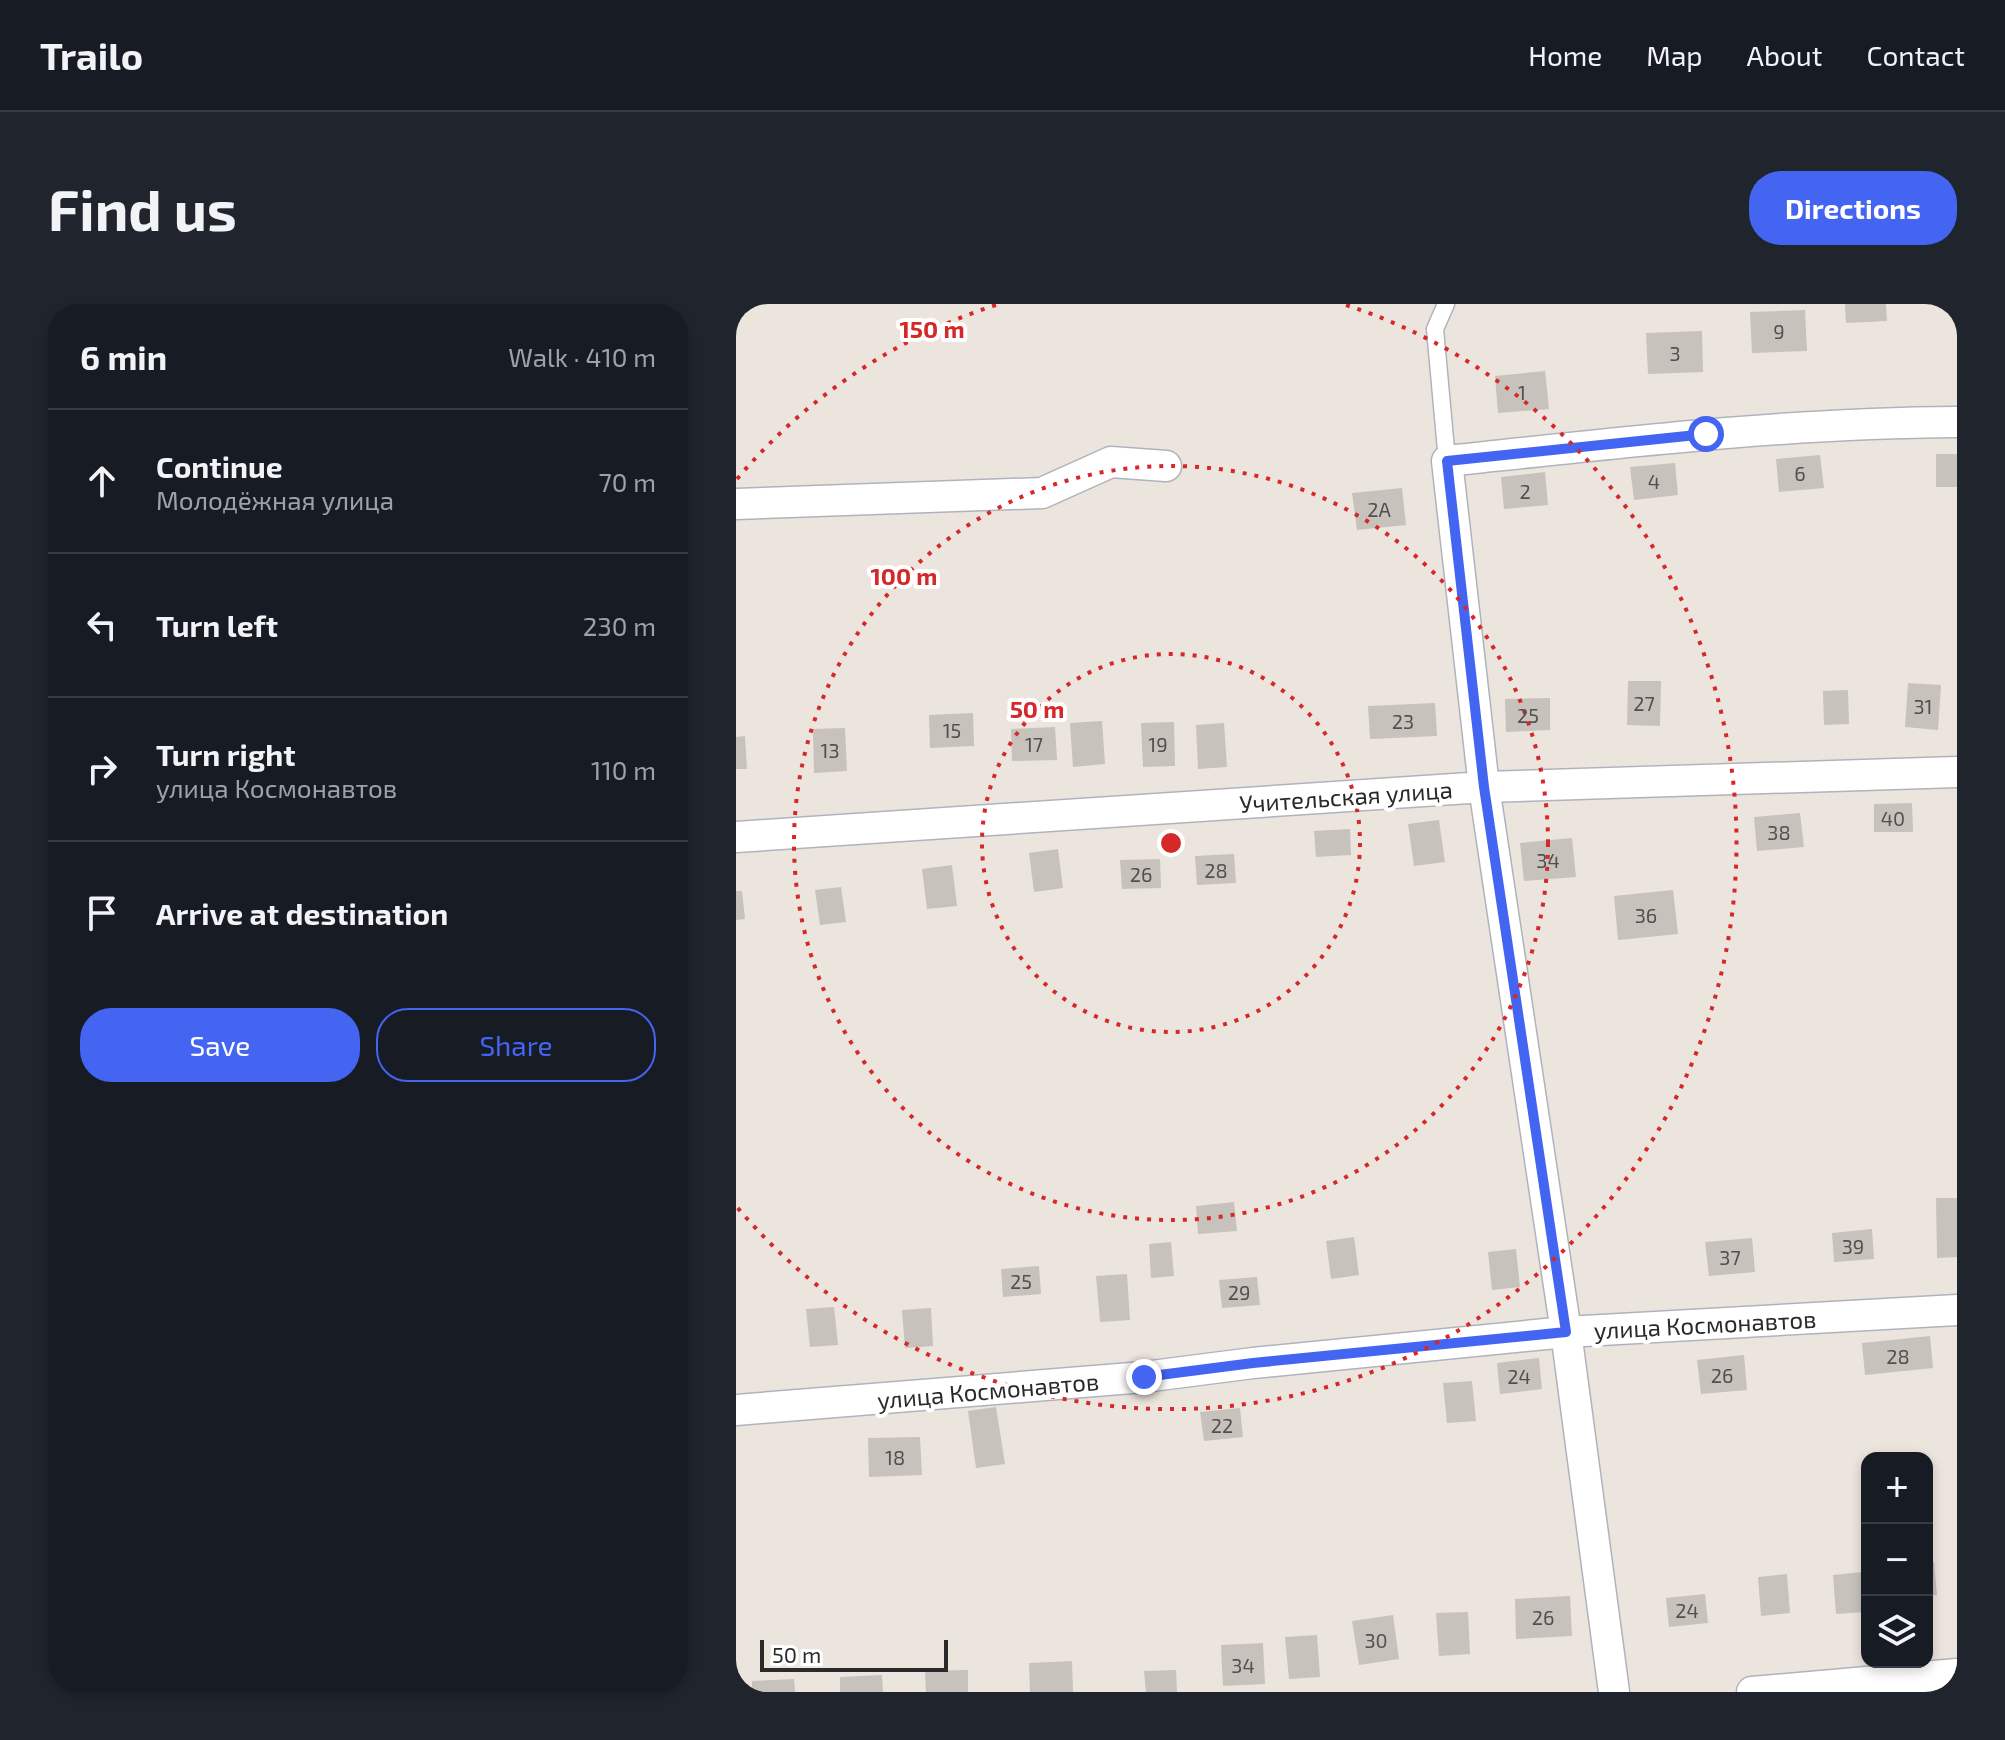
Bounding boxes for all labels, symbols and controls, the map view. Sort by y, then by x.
text: Trailo [40,32,143,78]
text: Home [1528,38,1602,72]
text: Map [1646,38,1703,72]
text: About [1747,38,1822,72]
text: Contact [1866,38,1965,72]
button: Directions [1749,171,1957,245]
text: Find us [48,175,237,242]
text: 150 m [899,314,965,343]
house number: 9 [1773,319,1785,343]
text: 6 min [80,336,167,377]
text: Walk · 410 m [508,341,656,372]
house number: 3 [1669,341,1681,365]
house number: 1 [1518,380,1526,404]
route start [1688,416,1724,452]
text: Continue [156,448,283,484]
icon: ahead [80,459,124,503]
house number: 6 [1794,461,1806,485]
text: 70 m [598,466,656,497]
house number: 4 [1648,469,1660,493]
house number: 2 [1519,479,1531,503]
text: Молодёжная улица [156,484,394,515]
house number: 2А [1367,497,1391,521]
text: 100 m [871,561,937,590]
icon: left [80,603,124,647]
text: Turn left [156,607,278,643]
text: 230 m [583,610,656,641]
house number: 27 [1633,691,1655,715]
text: 50 m [1010,694,1064,723]
house number: 31 [1913,694,1933,718]
house number: 25 [1517,703,1539,727]
house number: 23 [1392,709,1414,733]
house number: 15 [943,718,961,742]
house number: 17 [1025,732,1043,756]
house number: 19 [1148,732,1168,756]
text: Turn right [156,736,296,772]
house number: 13 [820,738,840,762]
icon: right [80,747,124,791]
text: 110 m [591,754,656,785]
text: улица Космонавтов [156,772,397,803]
street label: Учительская улица [1238,774,1454,819]
house number: 40 [1881,806,1905,830]
house number: 38 [1767,820,1791,844]
centre of rings [1157,829,1185,857]
house number: 34 [1536,848,1560,872]
house number: 28 [1204,858,1228,882]
house number: 26 [1130,862,1152,886]
icon: arrive [80,891,124,935]
text: Arrive at destination [156,895,448,931]
house number: 36 [1635,903,1657,927]
button: Save [80,1008,360,1082]
button: Share [376,1008,656,1082]
house number: 39 [1842,1234,1864,1258]
house number: 37 [1719,1245,1741,1269]
house number: 25 [1010,1269,1032,1293]
house number: 29 [1228,1280,1250,1304]
street label: улица Космонавтов [1593,1304,1817,1345]
house number: 28 [1886,1344,1910,1368]
route end [1126,1359,1162,1395]
house number: 26 [1711,1363,1733,1387]
house number: 24 [1507,1364,1531,1388]
street label: улица Космонавтов [876,1366,1100,1415]
house number: 22 [1211,1413,1233,1437]
house number: 18 [885,1445,905,1469]
map controls [1861,1452,1933,1668]
button: + [1861,1452,1933,1524]
button: − [1861,1524,1933,1596]
button: layers [1861,1596,1933,1668]
house number: 24 [1675,1598,1699,1622]
house number: 26 [1532,1605,1554,1629]
house number: 30 [1364,1628,1388,1652]
scale bar [760,1636,948,1672]
text: 50 m [772,1641,821,1667]
house number: 34 [1231,1653,1255,1677]

